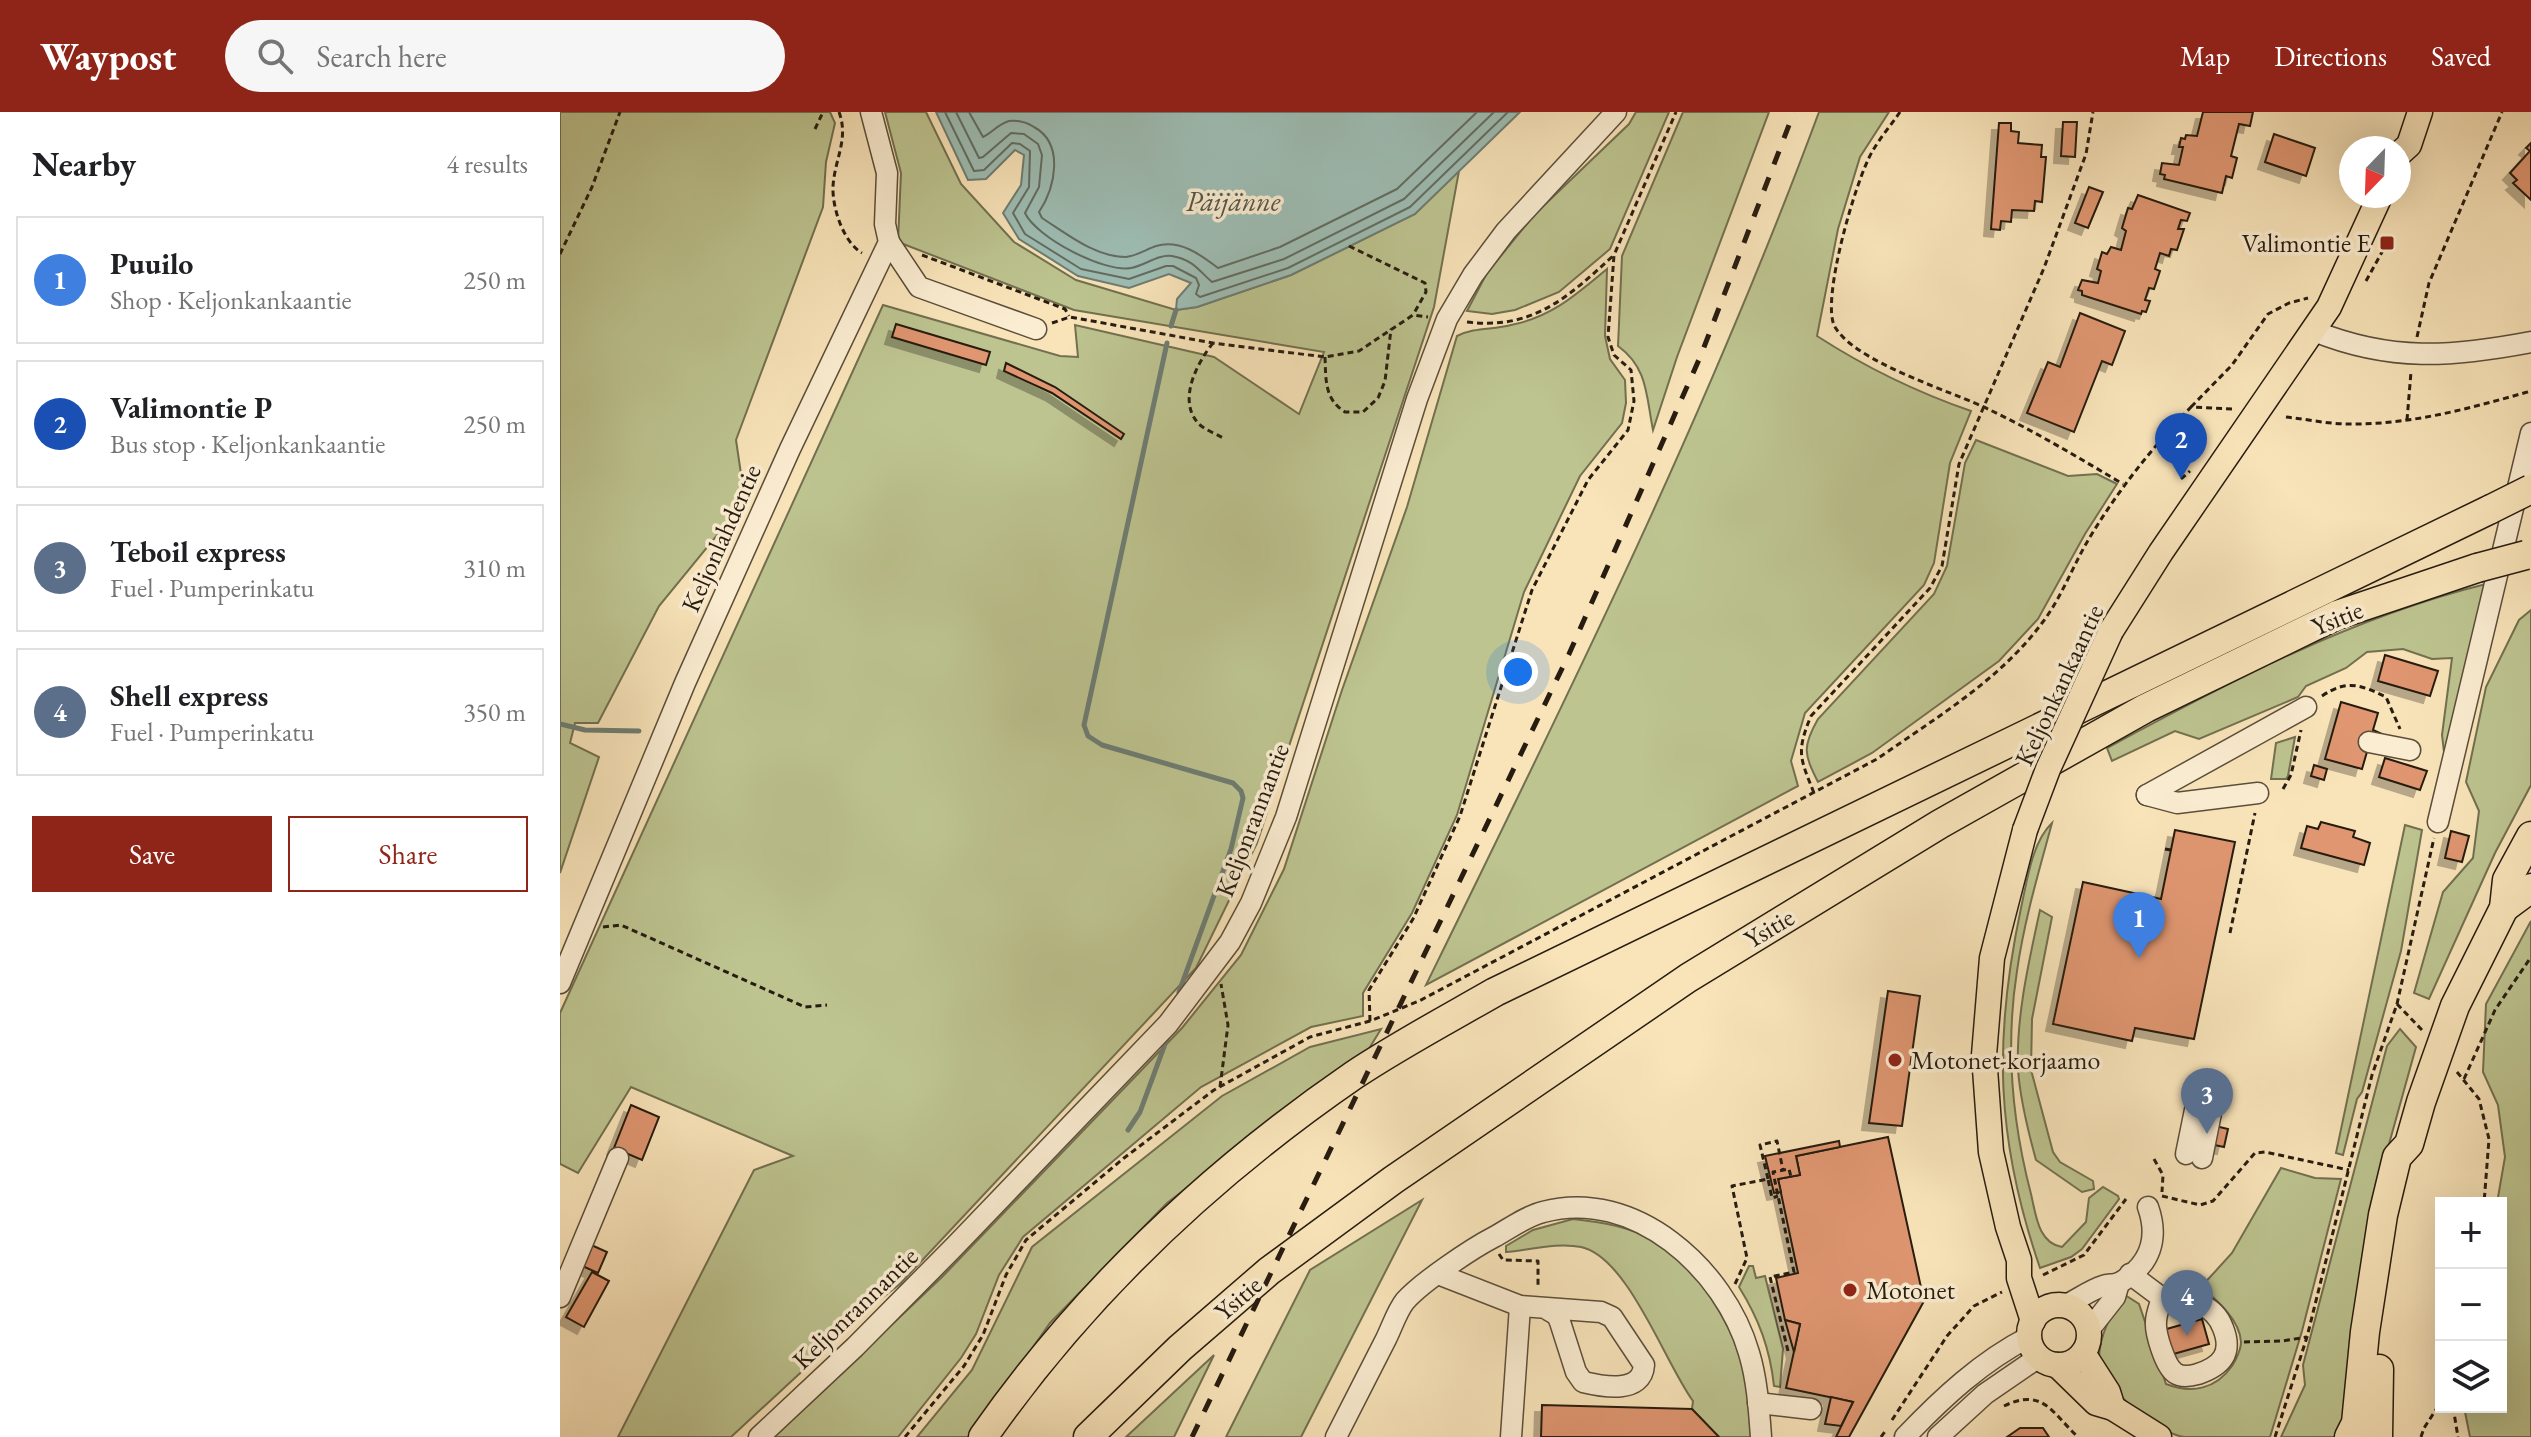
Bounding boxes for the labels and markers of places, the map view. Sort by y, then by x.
place label: Valimontie E [2242,226,2371,260]
marker: Valimontie E [2378,234,2396,252]
pin: 2 [2155,413,2207,479]
pin: 1 [2113,892,2165,958]
place label: Motonet-korjaamo [1911,1043,2100,1077]
marker: Motonet-korjaamo [1886,1051,1904,1069]
pin: 3 [2181,1068,2233,1134]
pin: 4 [2161,1270,2213,1336]
place label: Motonet [1866,1273,1955,1307]
marker: Motonet [1841,1281,1859,1299]

